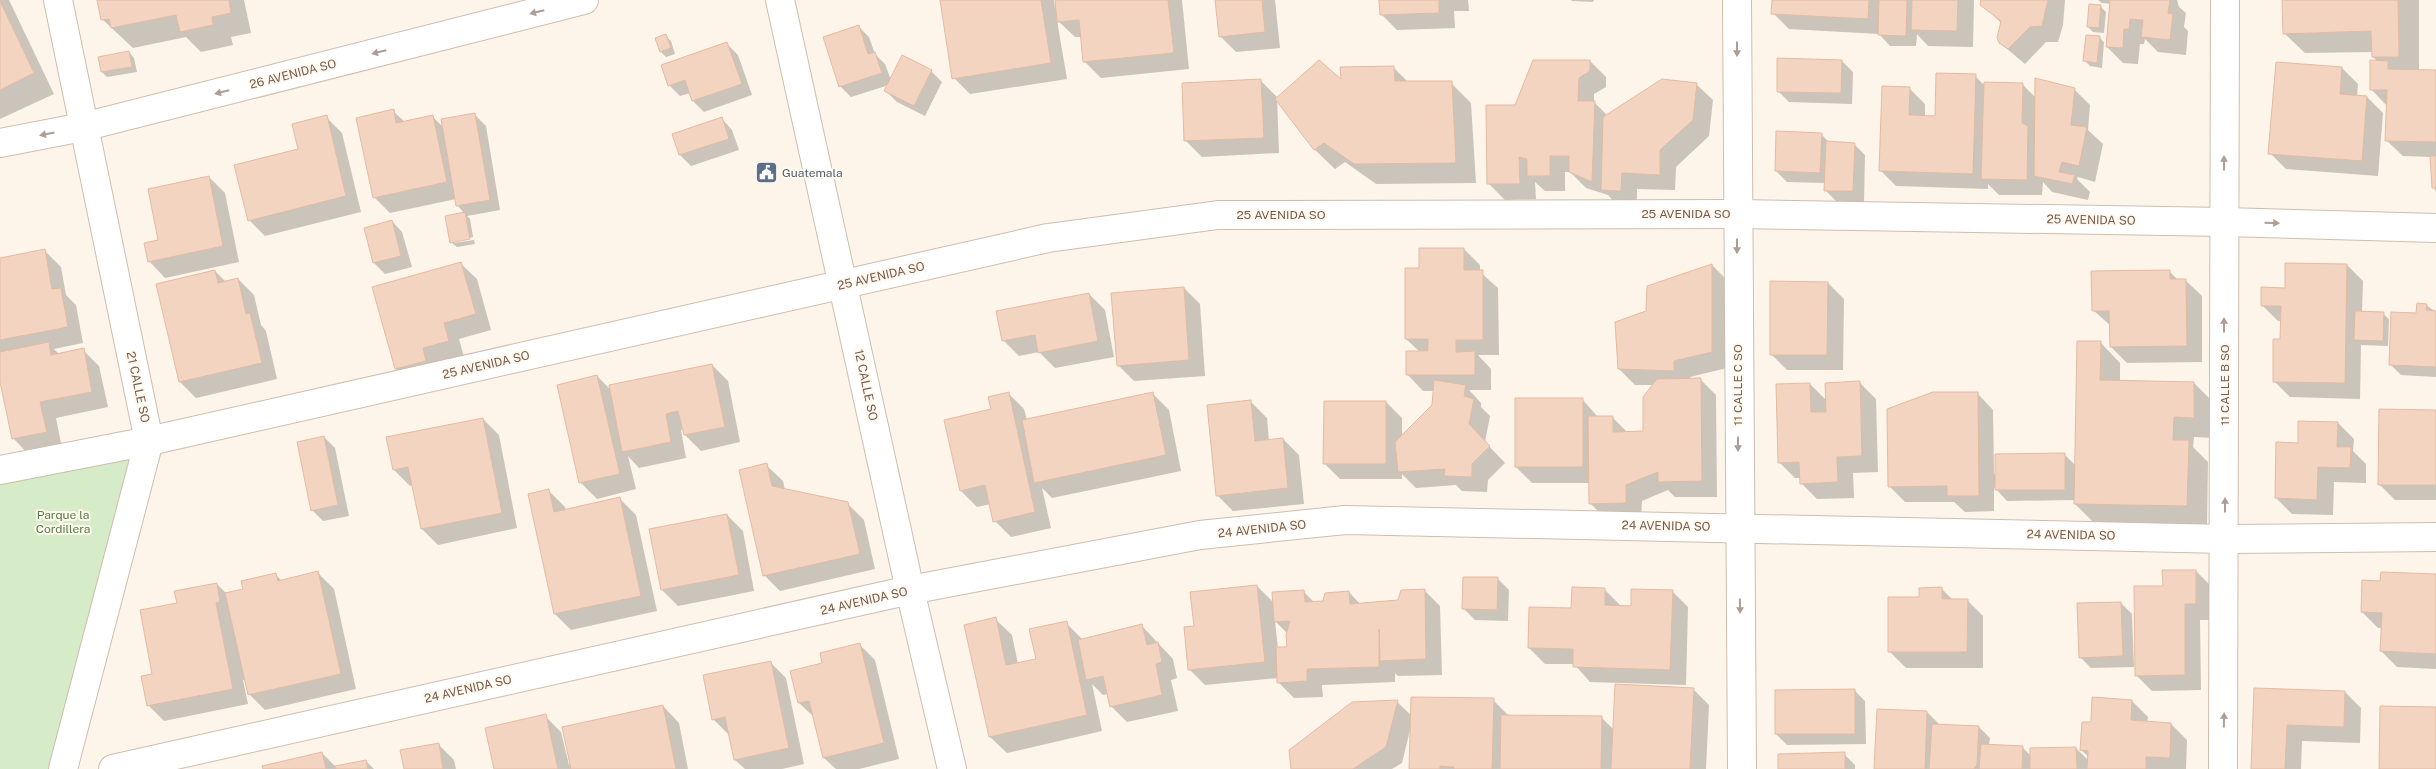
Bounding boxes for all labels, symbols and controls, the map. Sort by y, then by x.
one-way arrow [529,8,544,16]
one-way arrow [1733,41,1741,57]
one-way arrow [372,48,387,56]
street label: 26 AVENIDA SO [248,56,338,92]
one-way arrow [214,88,229,96]
one-way arrow [39,130,54,138]
one-way arrow [2220,155,2228,171]
public building icon: Guatemala [754,161,778,185]
place label: Guatemala [782,166,843,180]
street label: 25 AVENIDA SO [1641,207,1731,221]
street label: 25 AVENIDA SO [1236,208,1326,222]
street label: 25 AVENIDA SO [2046,212,2136,228]
one-way arrow [2265,219,2281,227]
one-way arrow [1733,238,1741,254]
street label: 25 AVENIDA SO [836,259,926,293]
one-way arrow [2220,317,2228,333]
street label: 11 CALLE C SO [1731,344,1745,426]
street label: 11 CALLE B SO [2218,344,2232,426]
street label: 25 AVENIDA SO [441,348,531,382]
street label: 12 CALLE SO [852,348,880,422]
street label: 21 CALLE SO [124,350,152,424]
one-way arrow [1734,436,1742,452]
one-way arrow [2221,497,2229,513]
park label: Parque la Cordillera [36,508,90,536]
street label: 24 AVENIDA SO [1217,517,1307,541]
street label: 24 AVENIDA SO [1621,518,1711,534]
street label: 24 AVENIDA SO [2026,527,2116,543]
street label: 24 AVENIDA SO [819,584,909,618]
one-way arrow [1736,598,1744,614]
street label: 24 AVENIDA SO [423,672,513,706]
one-way arrow [2220,712,2228,728]

